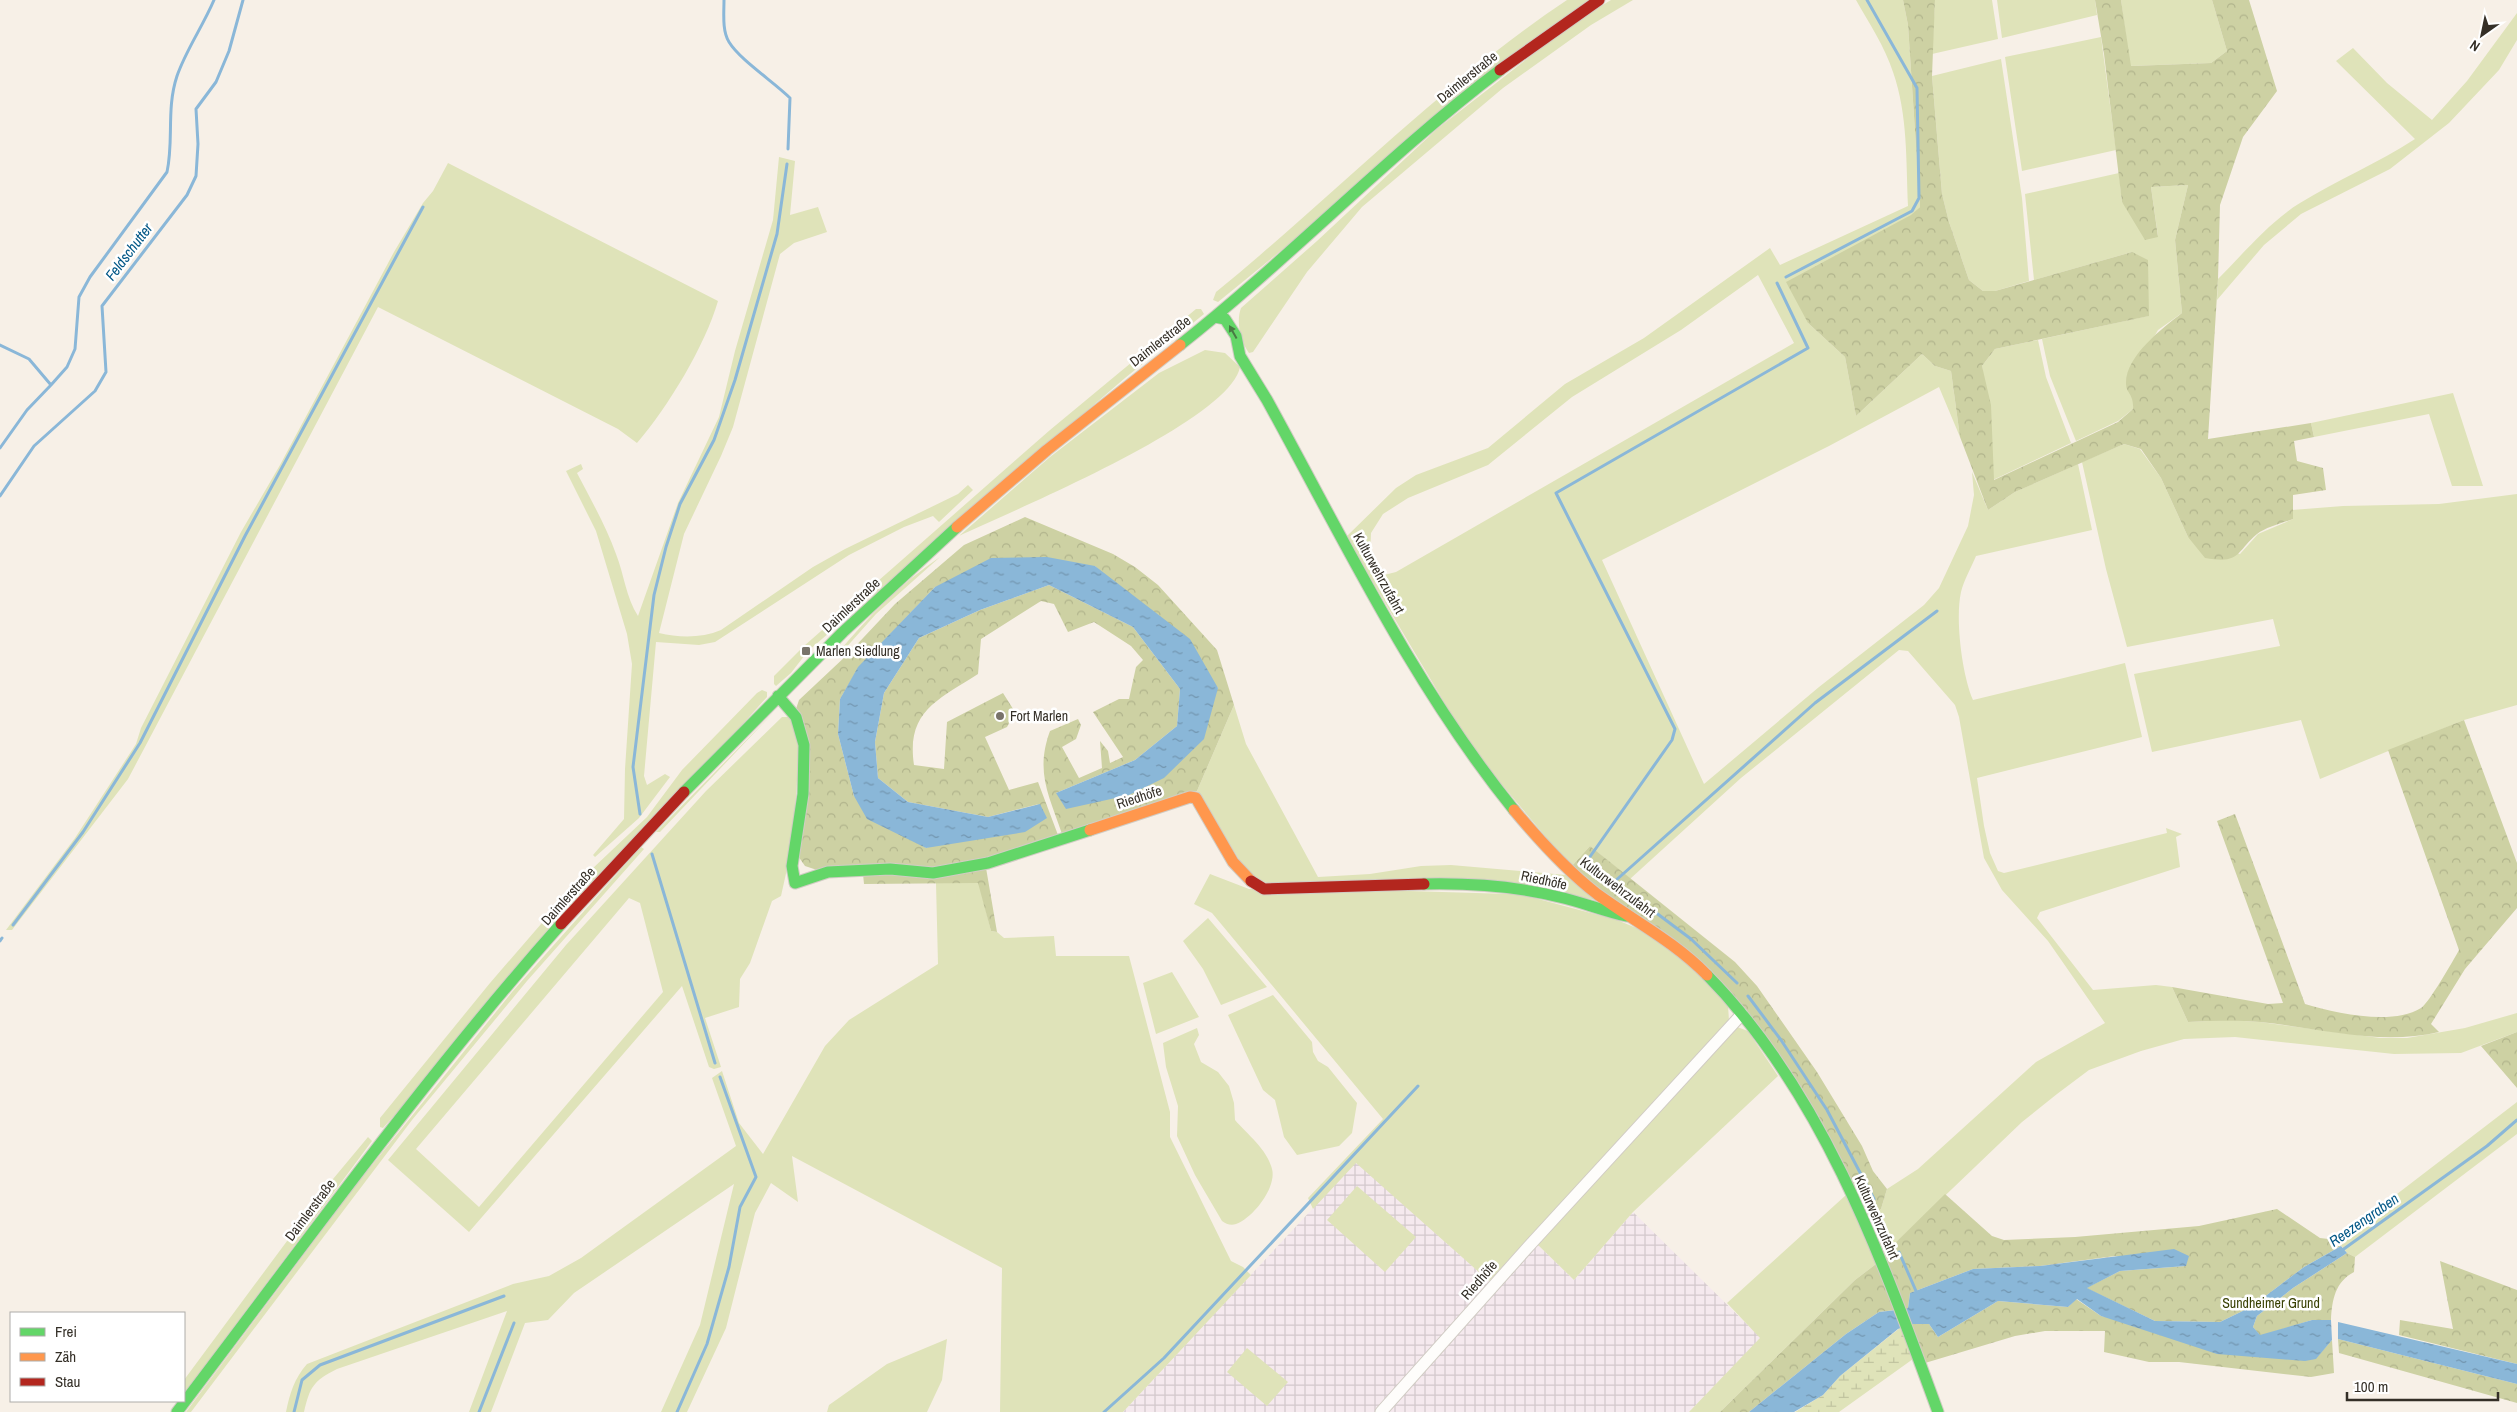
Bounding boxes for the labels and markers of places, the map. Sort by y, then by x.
place label: Marlen Siedlung [816,642,900,660]
marker: Marlen Siedlung [800,645,812,657]
place label: Fort Marlen [1010,707,1068,725]
marker: Fort Marlen [994,710,1006,722]

